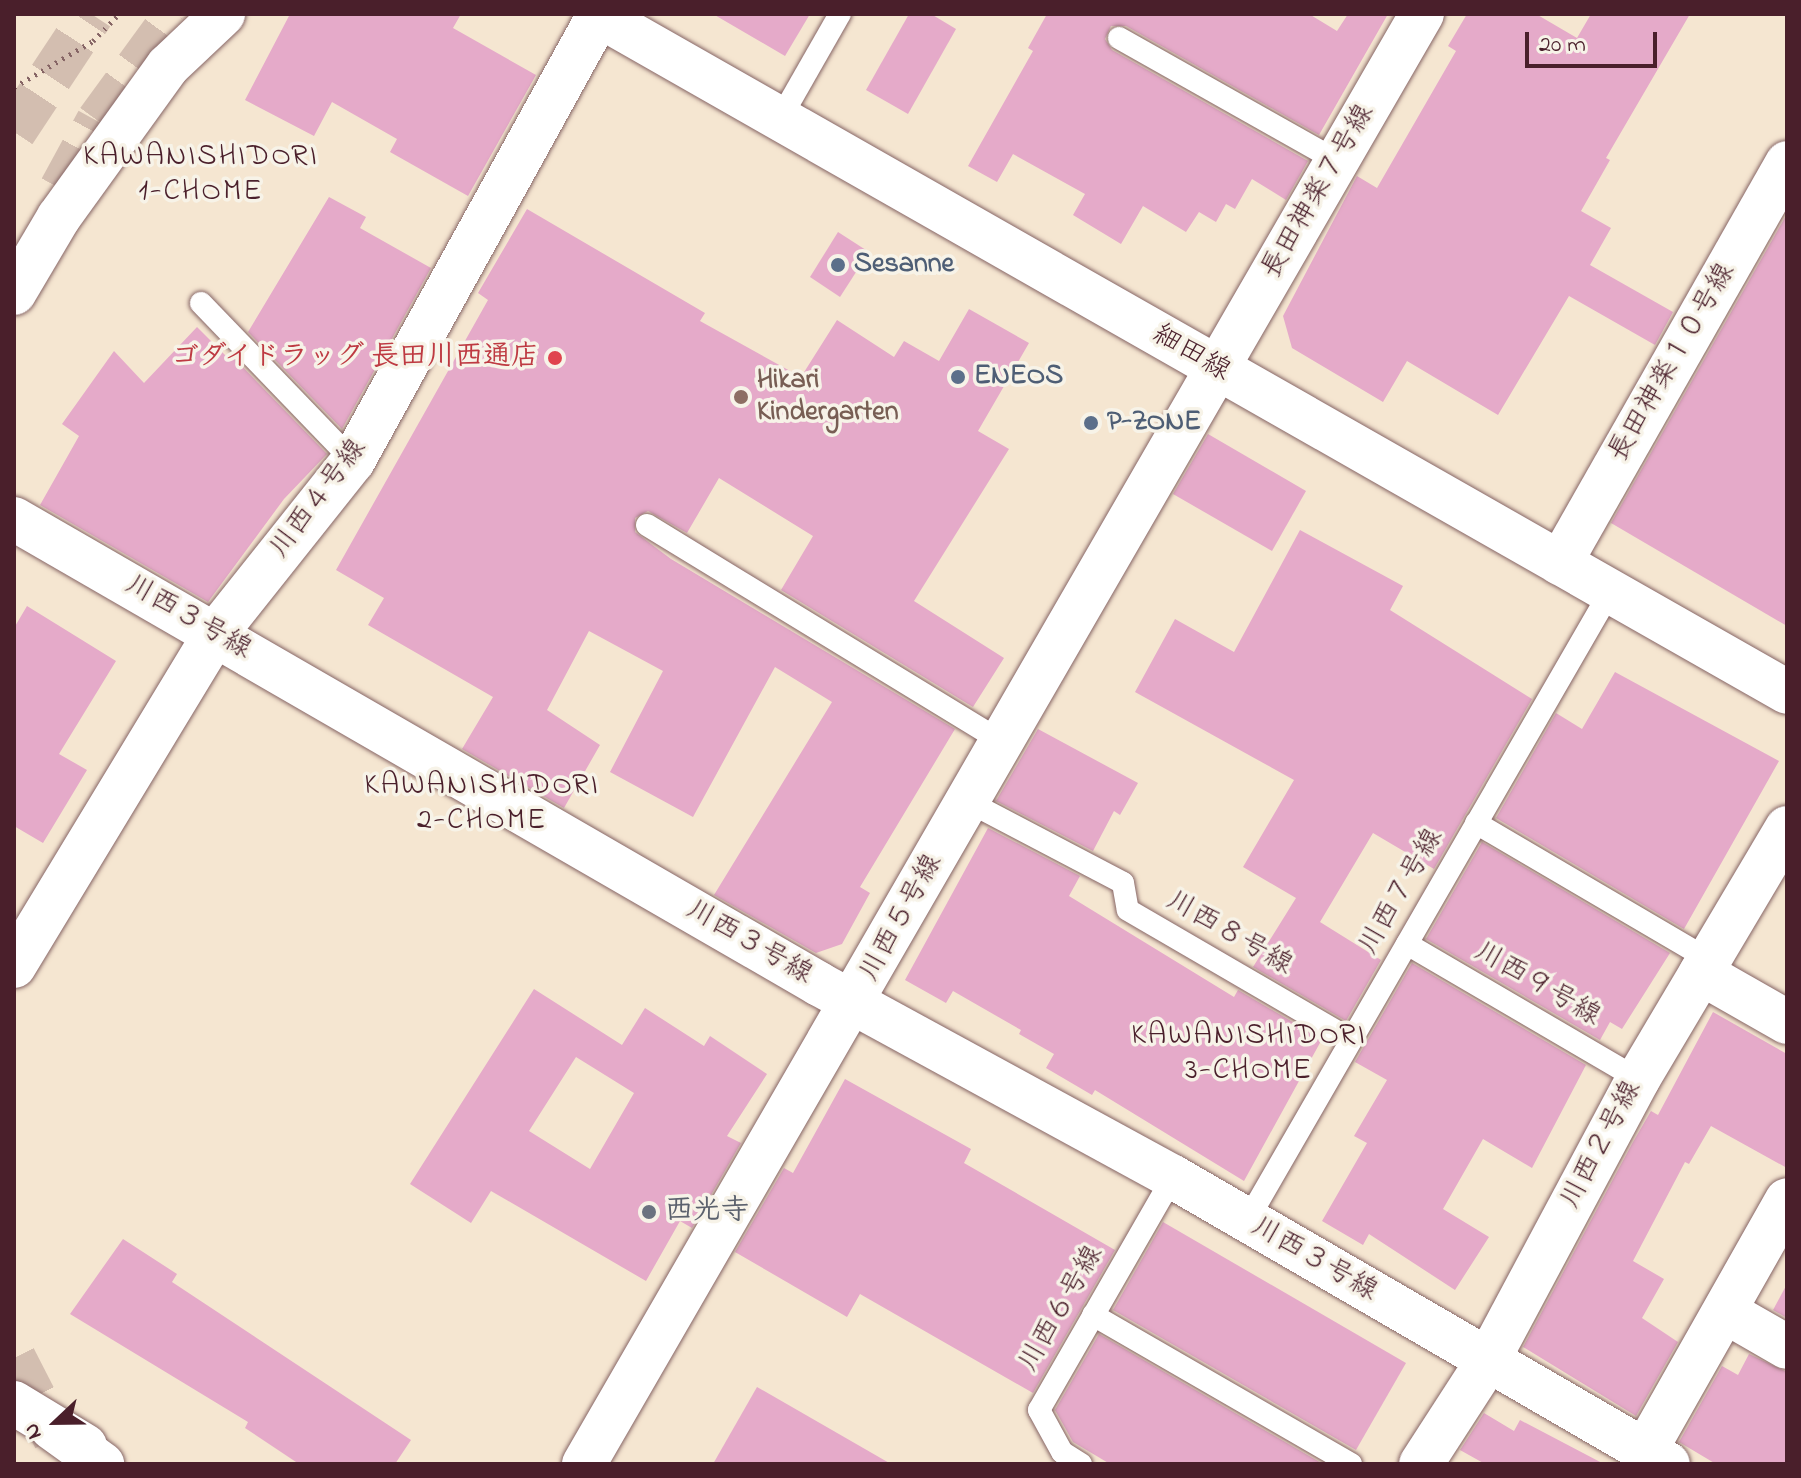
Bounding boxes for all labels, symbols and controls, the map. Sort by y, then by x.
scale bar [1529,16,1661,66]
text: 20 m [1539,28,1586,63]
street label: 長田神楽７号線 [1255,99,1383,285]
district label: KAWANISHIDORI 1-CHOME [83,139,319,210]
place label: Sesanne [854,248,954,282]
marker: Sesanne [829,256,847,274]
street label: 長田神楽１０号線 [1602,258,1744,468]
street label: 細田線 [1146,318,1236,390]
place label: ゴダイドラッグ 長田川西通店 [168,341,539,375]
marker: ゴダイドラッグ 長田川西通店 [546,349,564,367]
place label: ENEOS [974,360,1063,394]
place label: Hikari Kindergarten [757,364,899,430]
marker: ENEOS [949,368,967,386]
marker: Hikari Kindergarten [732,388,750,406]
place label: P-ZONE [1107,406,1201,440]
marker: P-ZONE [1082,414,1100,432]
street label: 川西４号線 [263,433,375,565]
street label: 川西３号線 [119,568,257,668]
district label: KAWANISHIDORI 2-CHOME [364,768,600,838]
street label: 川西７号線 [1352,823,1452,961]
street label: 川西５号線 [853,849,951,987]
street label: 川西８号線 [1160,884,1298,984]
street label: 川西３号線 [680,893,818,993]
street label: 川西９号線 [1468,935,1606,1035]
district label: KAWANISHIDORI 3-CHOME [1131,1018,1367,1088]
street label: 川西２号線 [1554,1075,1650,1215]
place label: 西光寺 [665,1195,749,1229]
marker: 西光寺 [640,1203,658,1221]
street label: 川西３号線 [1245,1210,1383,1310]
street label: 川西６号線 [1012,1240,1112,1378]
north arrow [16,1382,96,1462]
text: N [16,1418,51,1444]

